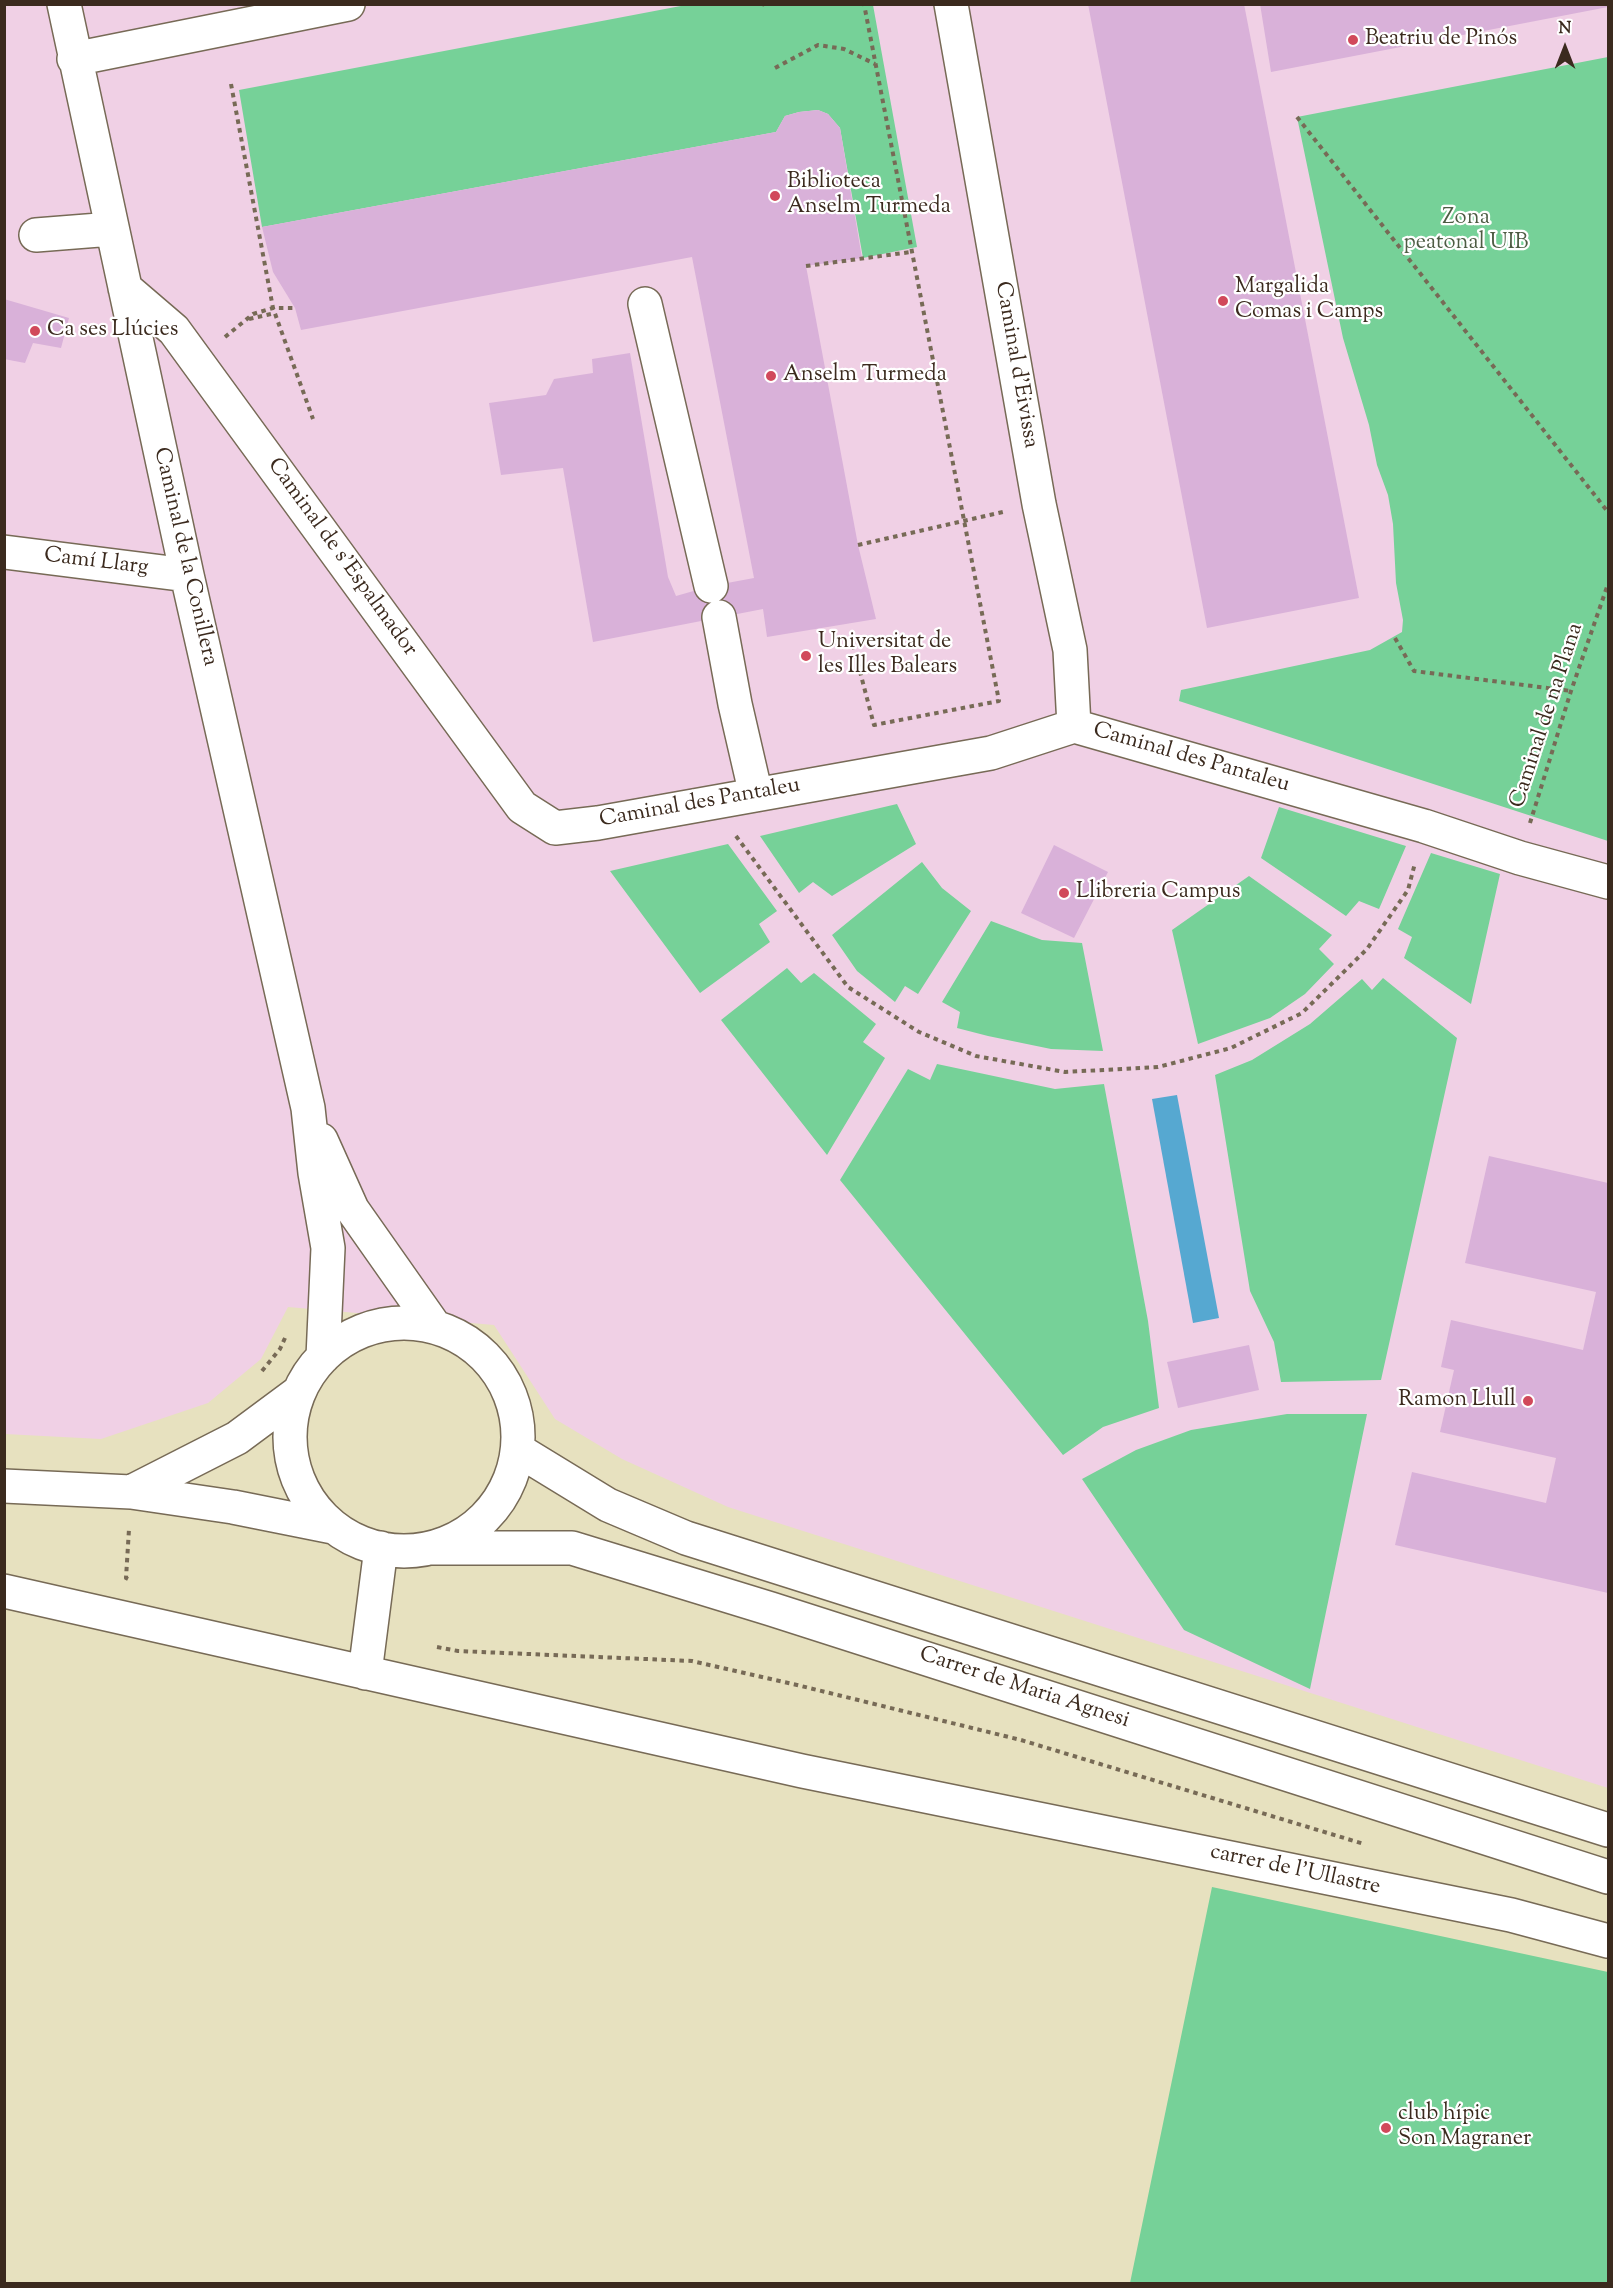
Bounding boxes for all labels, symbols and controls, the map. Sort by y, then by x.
north arrow [1535,18,1595,78]
text: N [1559,18,1571,41]
place label: Beatriu de Pinós [1365,27,1517,53]
marker: Beatriu de Pinós [1346,33,1360,47]
place label: Biblioteca Anselm Turmeda [787,170,951,222]
marker: Biblioteca Anselm Turmeda [768,189,782,203]
park label: Zona peatonal UIB [1404,206,1528,258]
place label: Margalida Comas i Camps [1235,275,1383,326]
street label: Caminal d'Eivissa [987,280,1043,450]
marker: Margalida Comas i Camps [1216,294,1230,308]
place label: Ca ses Llúcies [47,318,178,344]
marker: Ca ses Llúcies [28,324,42,338]
place label: Anselm Turmeda [783,363,947,389]
marker: Anselm Turmeda [764,369,778,383]
street label: Caminal de la Conillera [146,445,222,669]
street label: Caminal de s'Espalmador [260,454,422,662]
street label: Camí Llarg [42,544,150,582]
street label: Caminal de na Plana [1506,620,1590,812]
place label: Universitat de les Illes Balears [818,630,957,682]
marker: Universitat de les Illes Balears [799,649,813,663]
street label: Caminal des Pantaleu [1090,718,1292,800]
street label: Caminal des Pantaleu [598,773,802,835]
place label: Llibreria Campus [1076,880,1240,906]
marker: Llibreria Campus [1057,886,1071,900]
place label: Ramon Llull [1398,1388,1516,1414]
marker: Ramon Llull [1521,1394,1535,1408]
street label: Carrer de Maria Agnesi [916,1643,1132,1735]
street label: carrer de l'Ullastre [1207,1840,1383,1902]
place label: club hípic Son Magraner [1398,2102,1531,2154]
marker: club hípic Son Magraner [1379,2121,1393,2135]

